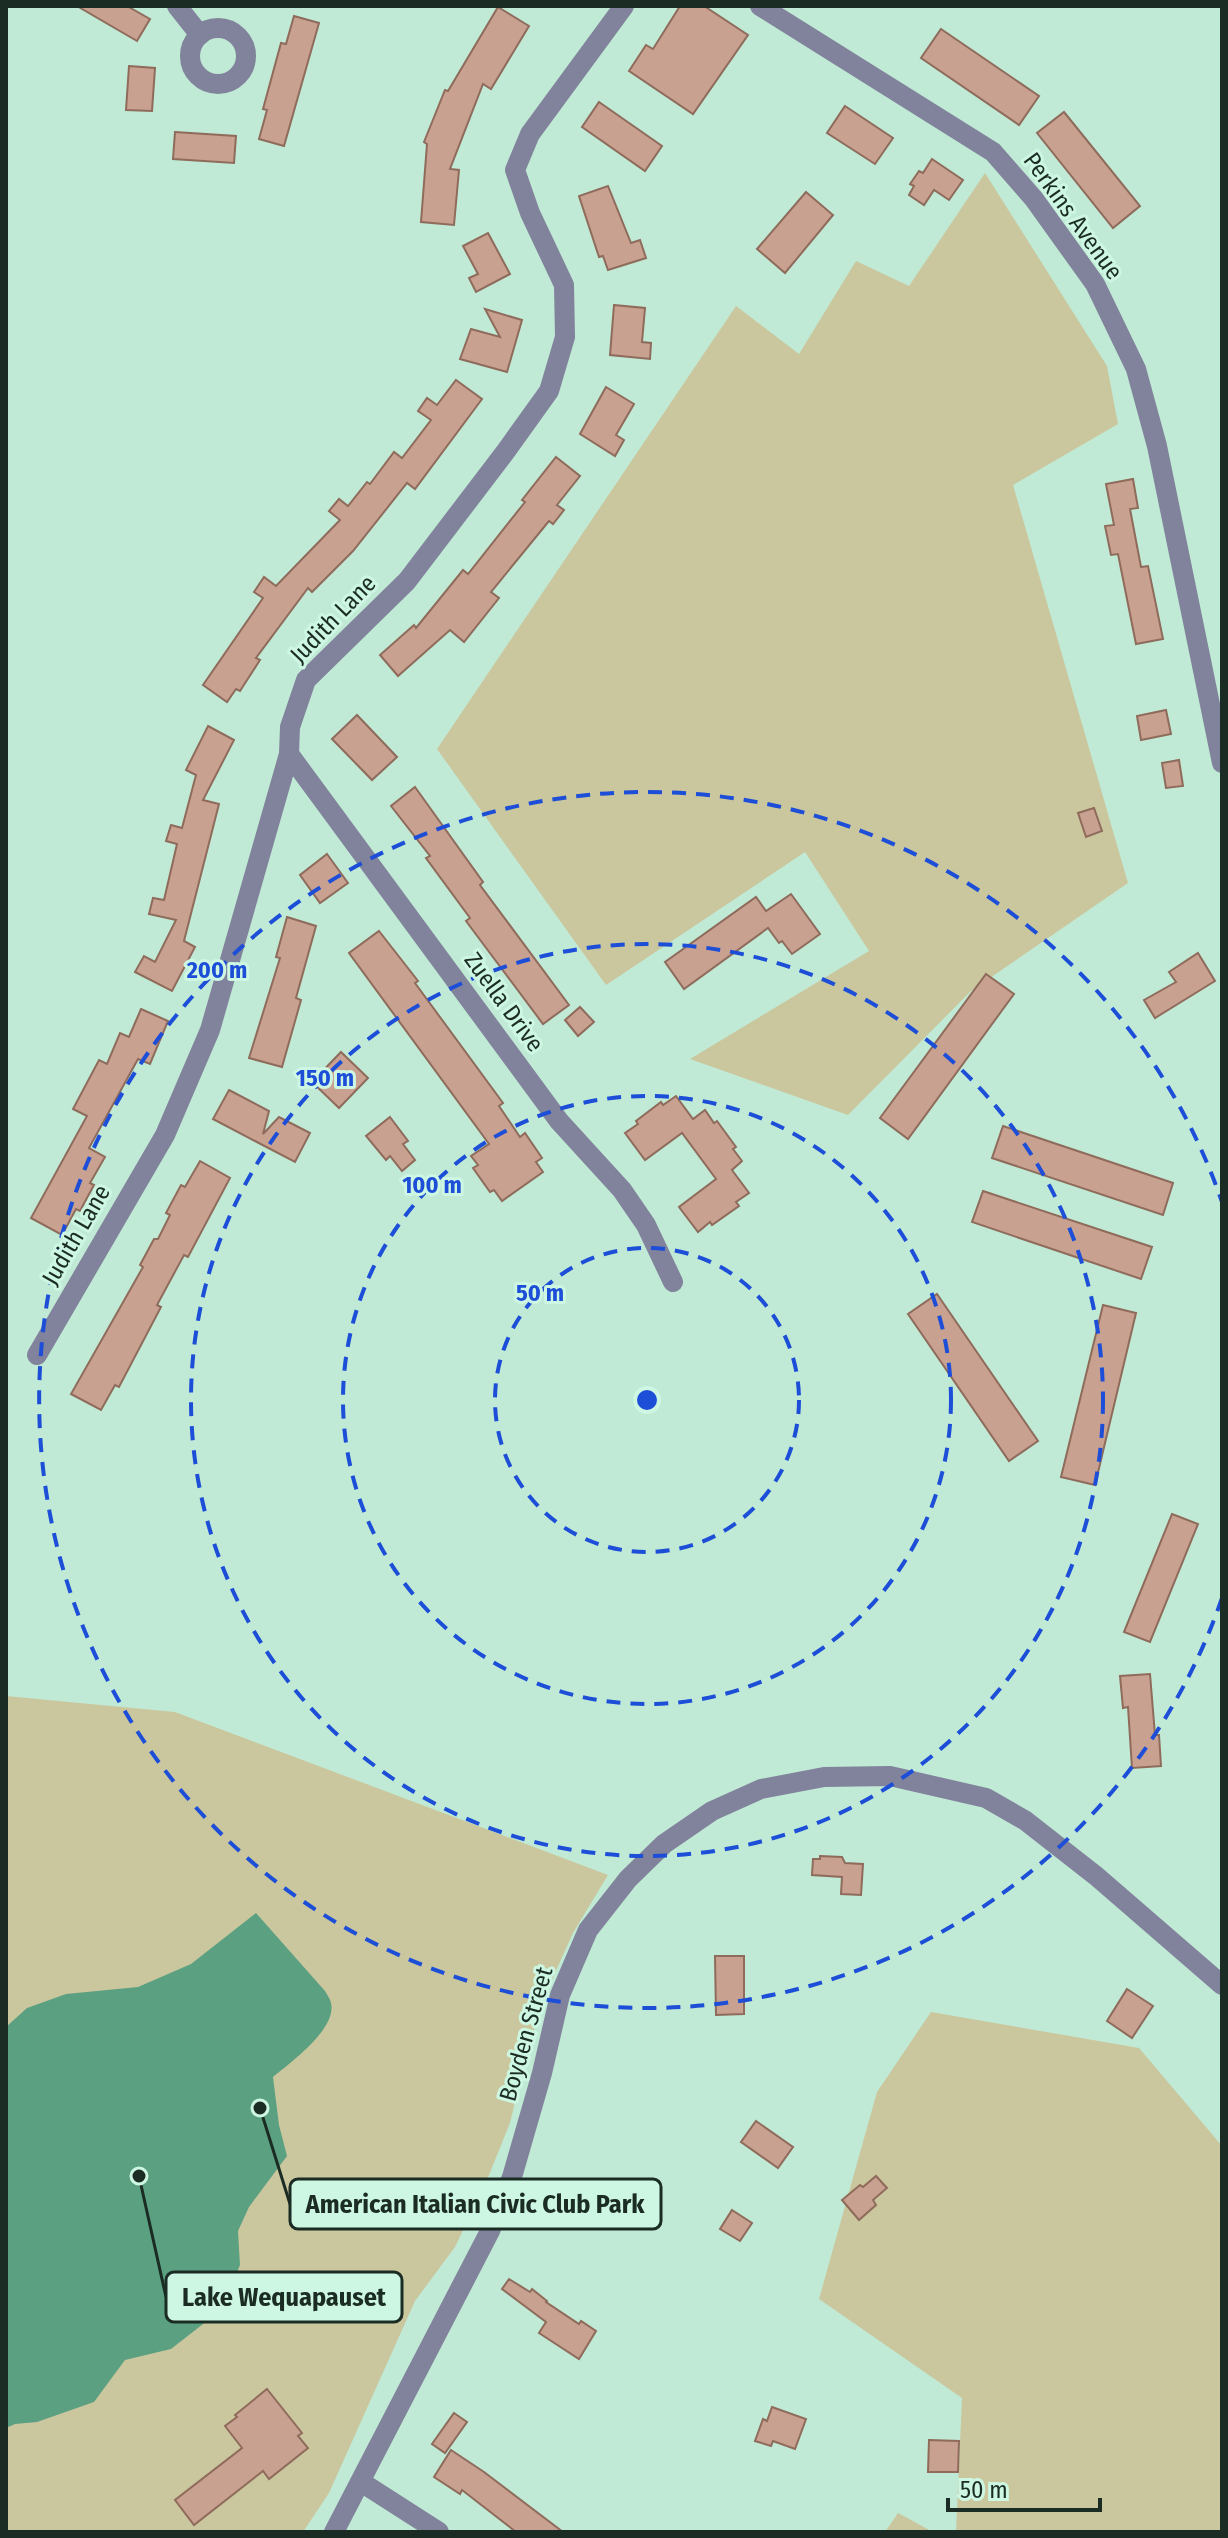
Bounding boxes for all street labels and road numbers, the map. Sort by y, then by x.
street label: Perkins Avenue [1018,147,1128,285]
street label: Judith Lane [284,569,382,669]
street label: Zuella Drive [459,947,549,1057]
street label: Judith Lane [36,1180,116,1290]
street label: Boyden Street [493,1964,559,2104]

